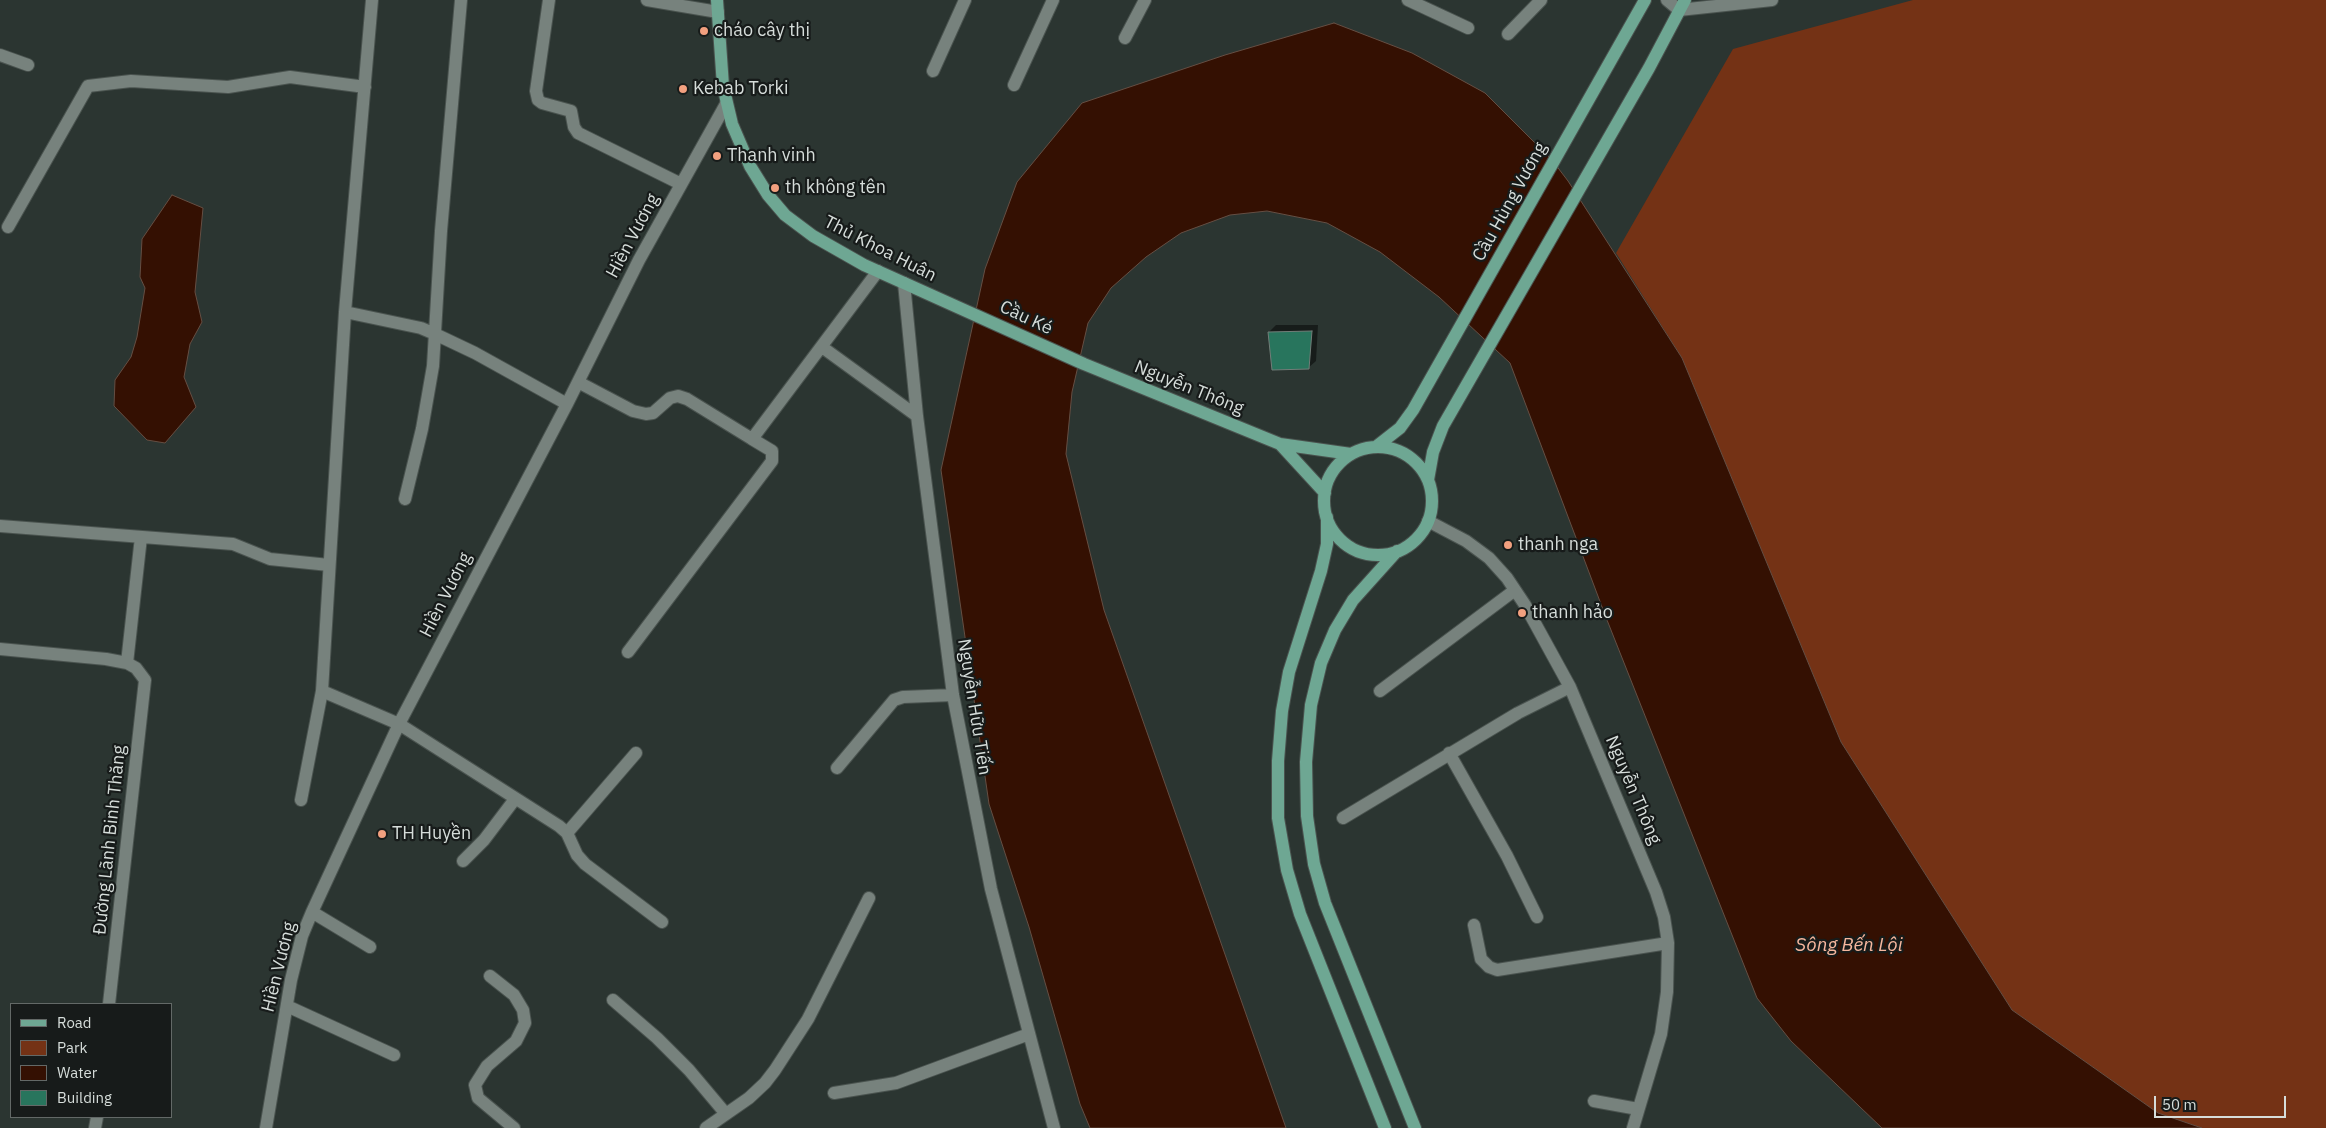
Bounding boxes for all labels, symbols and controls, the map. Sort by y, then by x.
place label: cháo cây thị [714,20,810,42]
marker: cháo cây thị [698,25,710,37]
place label: Kebab Torki [693,78,788,100]
marker: Kebab Torki [677,83,689,95]
street label: Cầu Hùng Vương [1468,139,1552,265]
place label: Thanh vinh [727,145,816,167]
marker: Thanh vinh [711,150,723,162]
place label: th không tên [785,177,886,199]
marker: th không tên [769,182,781,194]
street label: Hiền Vương [602,190,664,282]
street label: Thủ Khoa Huân [820,211,940,287]
street label: Cầu Ké [996,296,1056,340]
street label: Nguyễn Thông [1131,356,1247,420]
place label: thanh nga [1518,534,1598,556]
marker: thanh nga [1502,539,1514,551]
street label: Hiền Vương [415,549,477,641]
place label: thanh hảo [1532,602,1613,624]
marker: thanh hảo [1516,607,1528,619]
street label: Nguyễn Hữu Tiến [953,637,995,777]
street label: Nguyễn Thông [1600,732,1666,848]
street label: Đường Lãnh Binh Thăng [89,744,131,936]
place label: TH Huyền [392,823,471,845]
marker: TH Huyền [376,828,388,840]
street label: Hiền Vương [257,920,301,1014]
water label: Sông Bến Lội [1795,935,1903,957]
legend [10,1003,172,1118]
text: Road [57,1013,92,1032]
text: Park [57,1038,87,1057]
text: Water [57,1063,97,1082]
scale bar [2156,1086,2288,1118]
text: Building [57,1088,112,1107]
text: 50 m [2162,1095,2197,1114]

